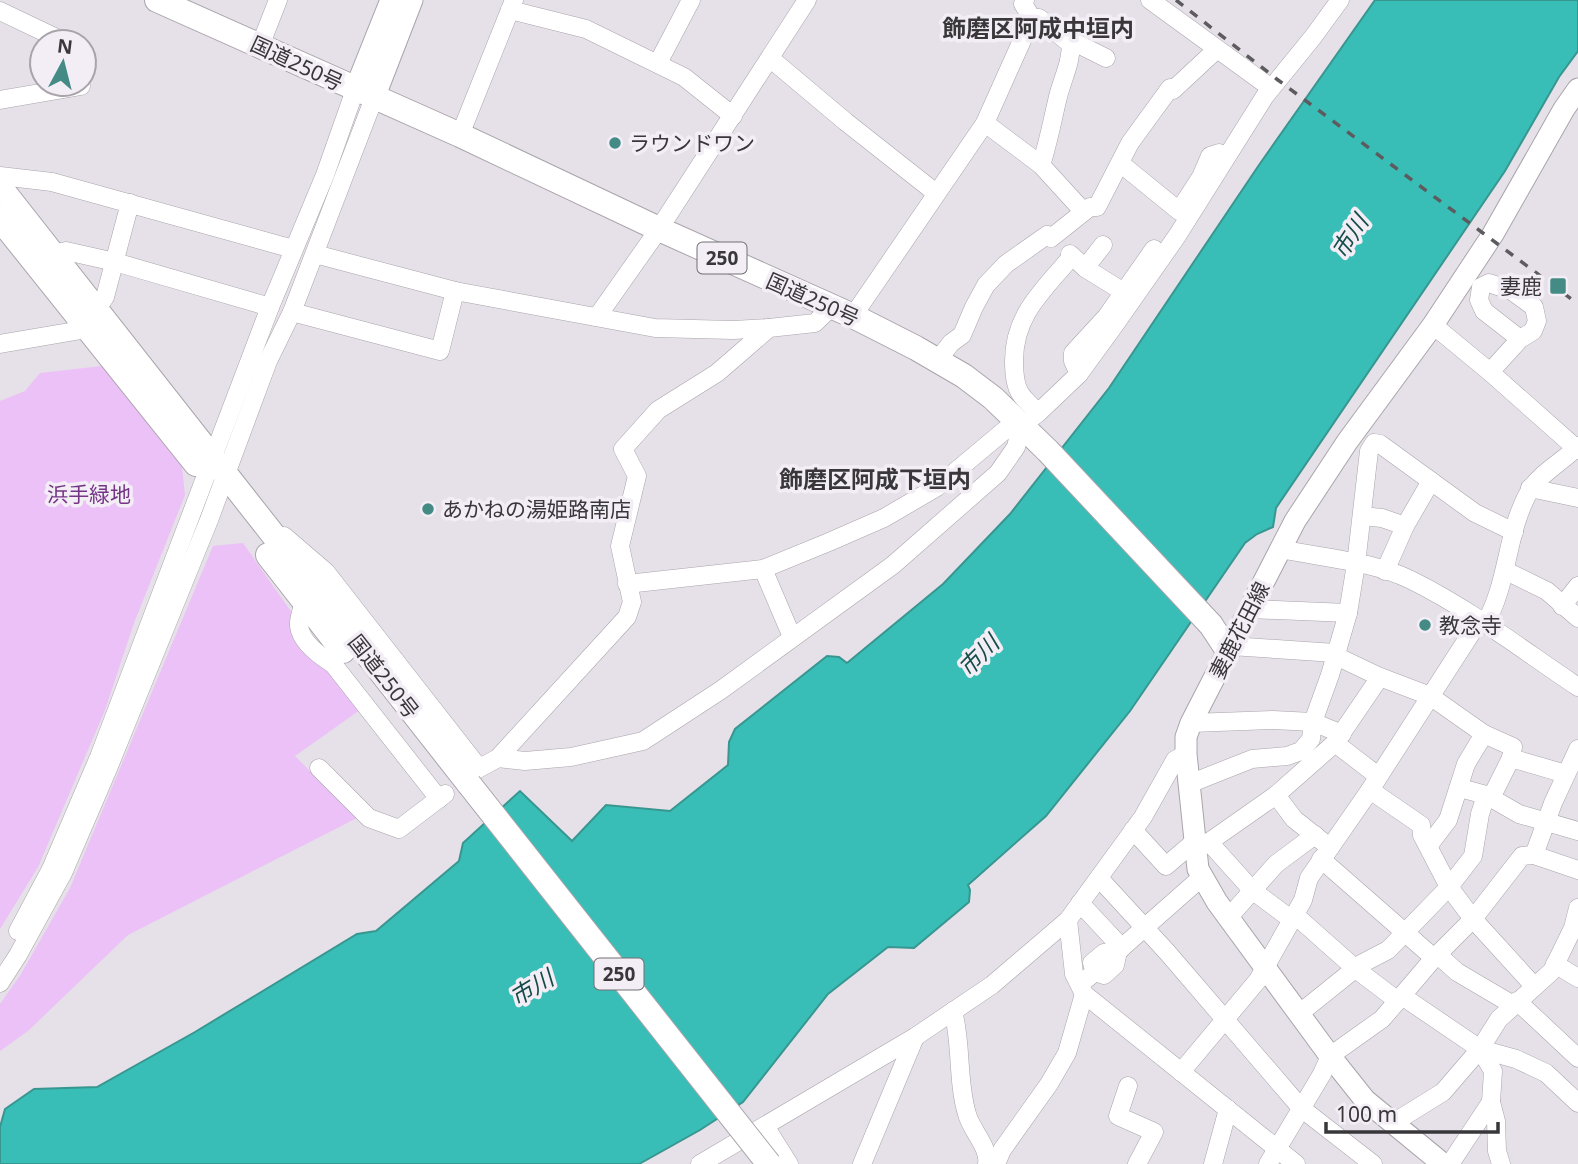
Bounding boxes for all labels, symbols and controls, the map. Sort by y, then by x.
district label: 飾磨区阿成中垣内 [942,11,1134,44]
north arrow [28,28,98,98]
street label: 国道250号 [246,29,348,97]
text: N [56,32,74,60]
place label: ラウンドワン [629,129,755,157]
marker: ラウンドワン [607,135,623,151]
water label: 市川 [1323,205,1377,264]
road number: 250 [698,242,746,274]
street label: 国道250号 [762,266,864,332]
place label: 妻鹿 [1500,272,1542,300]
marker: 妻鹿 [1548,276,1568,296]
district label: 飾磨区阿成下垣内 [779,462,971,495]
park label: 浜手緑地 [47,480,131,508]
place label: あかねの湯姫路南店 [442,495,631,523]
marker: あかねの湯姫路南店 [420,501,436,517]
street label: 妻鹿花田線 [1203,577,1275,683]
place label: 教念寺 [1439,611,1502,639]
marker: 教念寺 [1417,617,1433,633]
water label: 市川 [950,625,1008,683]
street label: 国道250号 [342,628,426,724]
road number: 250 [594,958,644,990]
water label: 市川 [503,960,562,1013]
scale bar [1326,1090,1498,1134]
text: 100 m [1336,1100,1397,1128]

